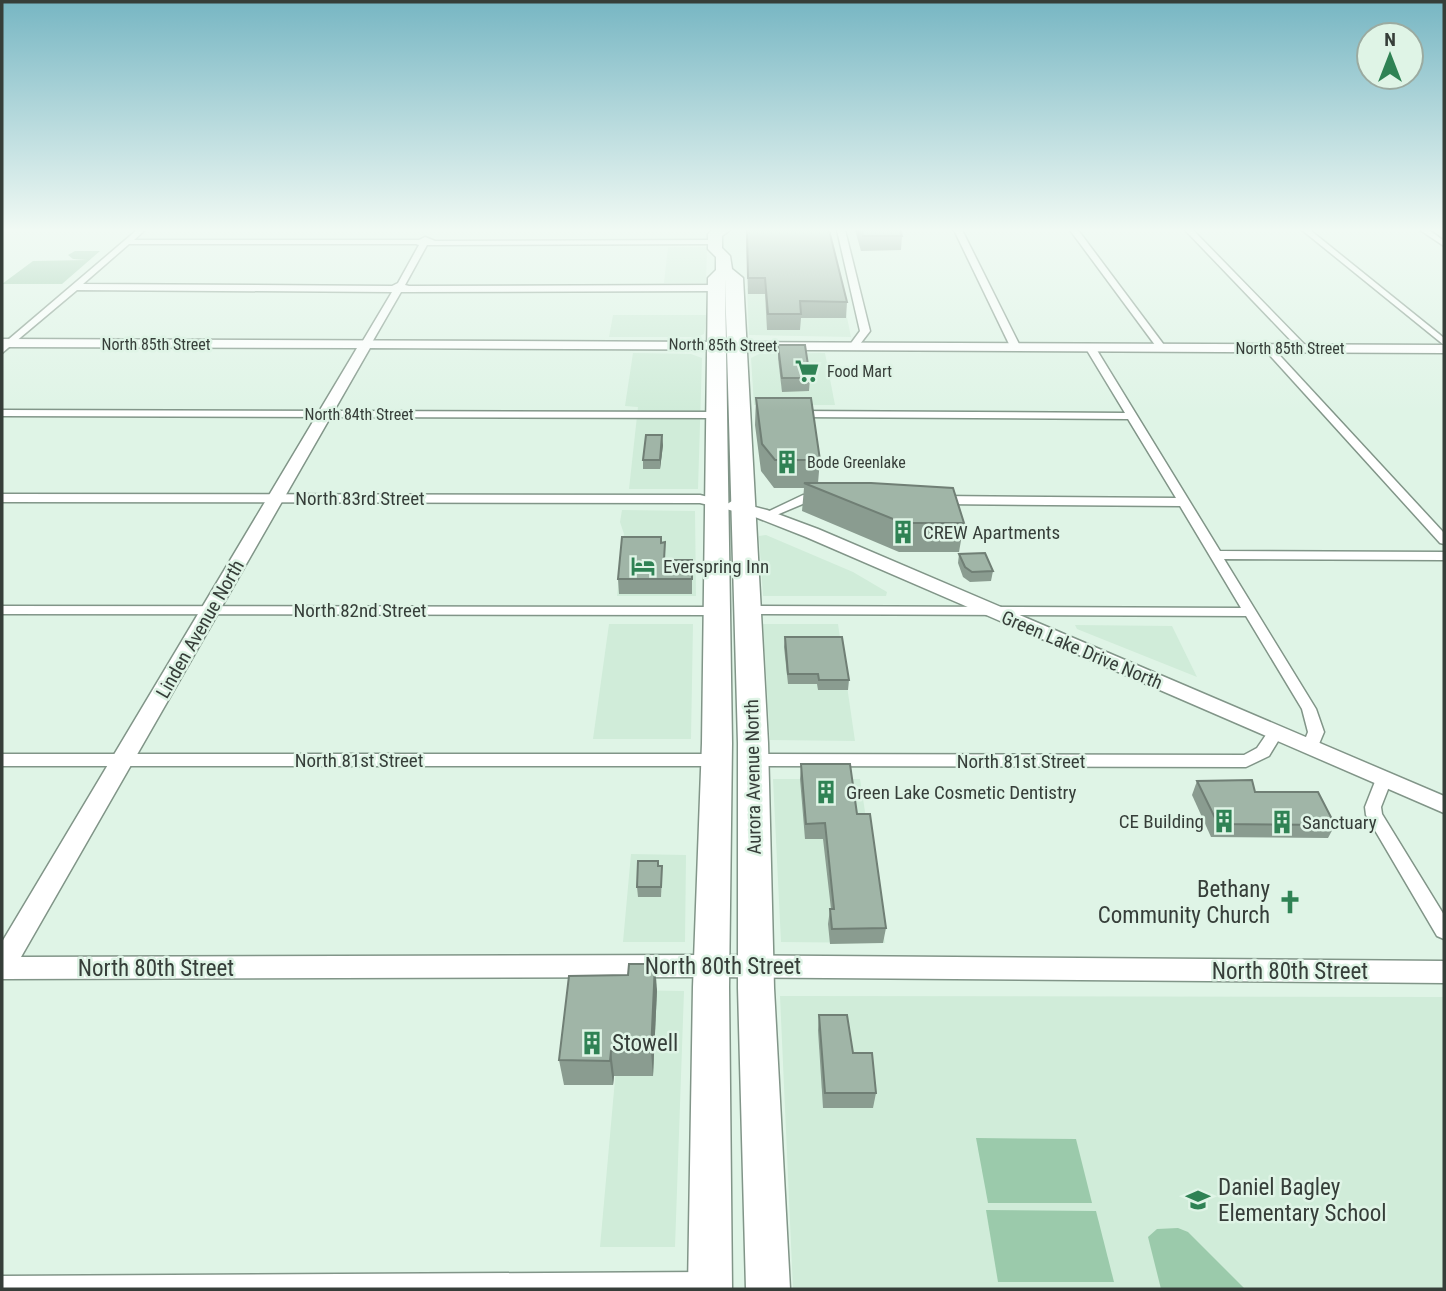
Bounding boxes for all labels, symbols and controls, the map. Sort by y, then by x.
north arrow [1355,21,1425,91]
text: N [1384,28,1396,51]
street label: North 85th Street [102,335,211,354]
street label: North 85th Street [668,335,778,355]
street label: North 85th Street [1236,339,1345,358]
supermarket icon: Food Mart [793,357,821,385]
place label: Food Mart [827,362,892,381]
street label: North 84th Street [305,405,414,424]
building icon: Bode Greenlake [773,448,801,476]
place label: Bode Greenlake [807,453,906,472]
street label: North 83rd Street [295,487,425,510]
building icon: CREW Apartments [889,518,917,546]
place label: CREW Apartments [923,521,1060,544]
hotel icon: Everspring Inn [629,552,657,580]
place label: Everspring Inn [663,555,769,578]
street label: Linden Avenue North [151,556,249,702]
street label: North 82nd Street [294,599,427,622]
street label: Green Lake Drive North [998,606,1166,694]
street label: Aurora Avenue North [740,699,766,855]
street label: North 81st Street [295,749,423,772]
street label: North 81st Street [957,750,1085,773]
building icon: Green Lake Cosmetic Dentistry [812,778,840,806]
place label: Green Lake Cosmetic Dentistry [846,781,1076,804]
building icon: CE Building [1210,807,1238,835]
building icon: Sanctuary [1268,808,1296,836]
place label: CE Building [1119,810,1204,833]
place label: Sanctuary [1302,811,1377,834]
place label: Bethany Community Church [1098,876,1270,929]
church icon: Bethany Community Church [1276,888,1304,916]
street label: North 80th Street [645,953,801,980]
street label: North 80th Street [78,955,234,982]
street label: North 80th Street [1212,958,1368,985]
building icon: Stowell [578,1029,606,1057]
place label: Stowell [612,1030,678,1057]
place label: Daniel Bagley Elementary School [1218,1174,1387,1227]
school or university icon: Daniel Bagley Elementary School [1184,1186,1212,1214]

